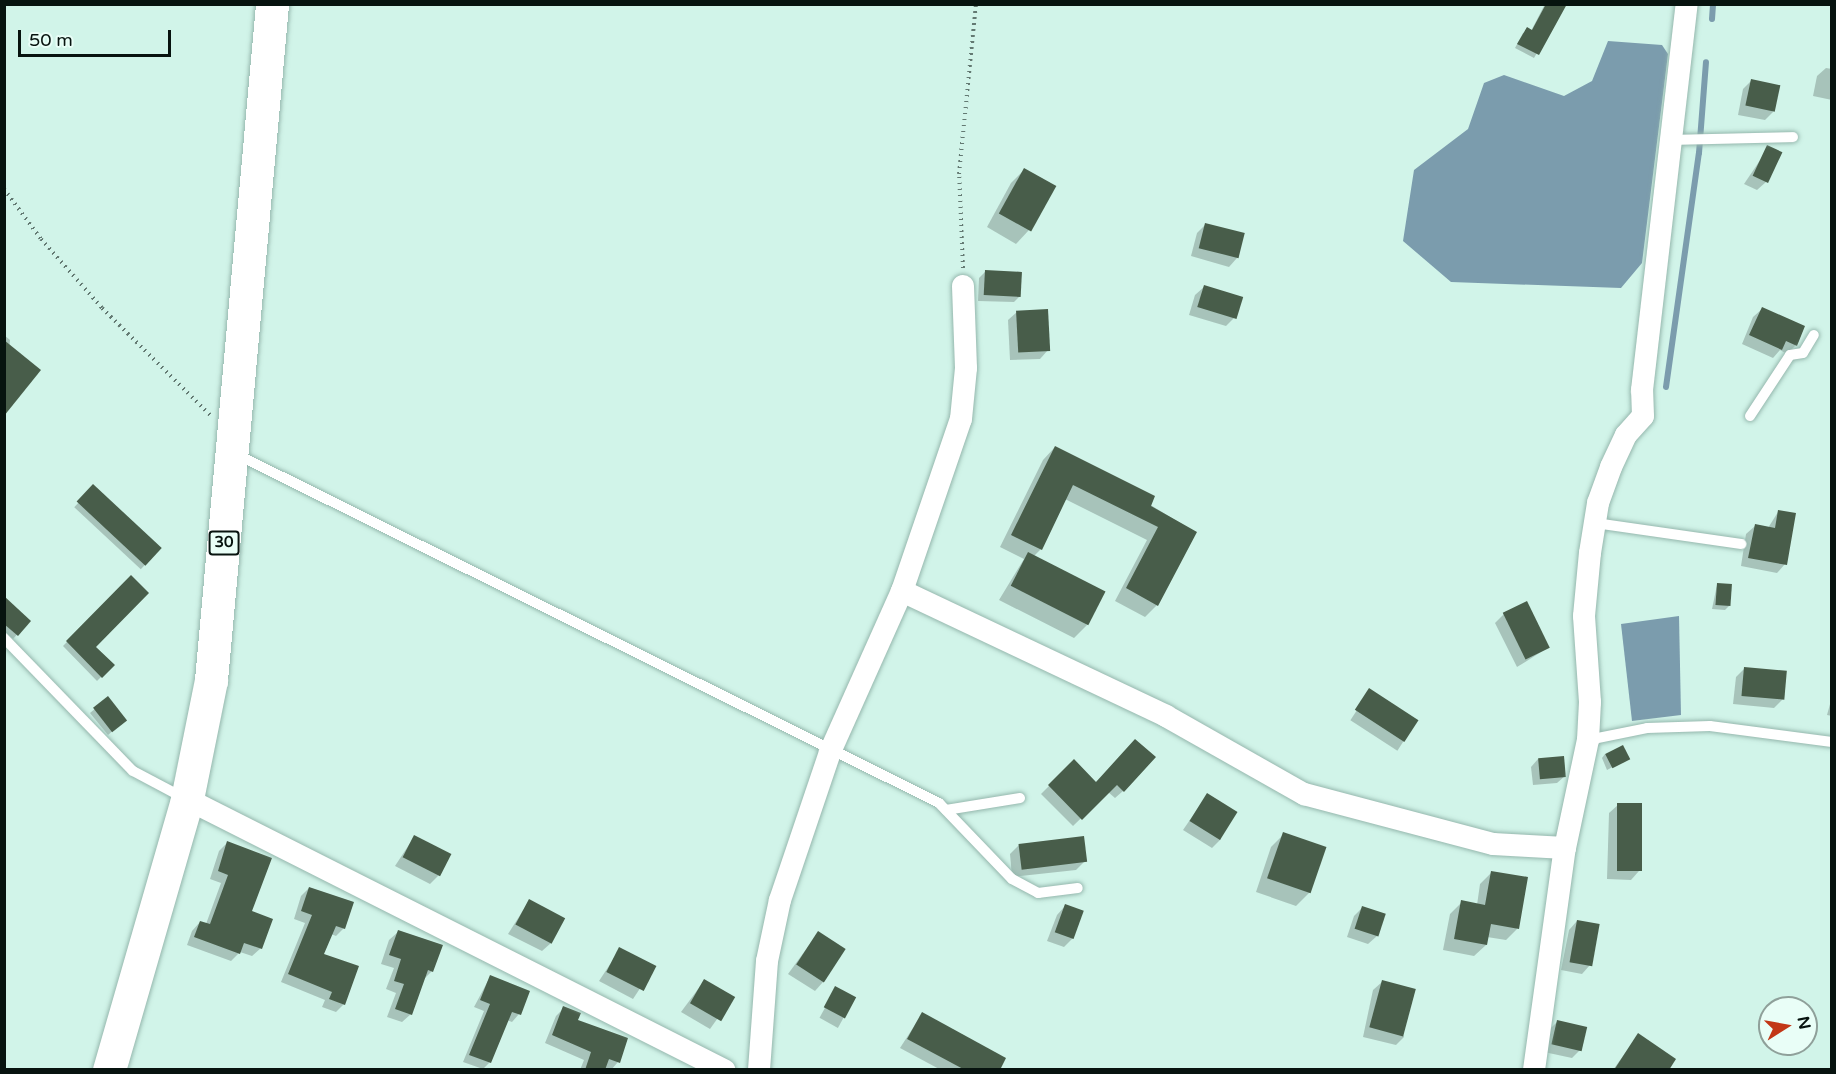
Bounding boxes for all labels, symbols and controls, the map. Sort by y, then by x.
scale bar [21,18,174,56]
text: 50 m [29,29,73,51]
road number: 30 [208,531,240,555]
north arrow [1758,996,1818,1056]
text: N [1793,1015,1815,1031]

